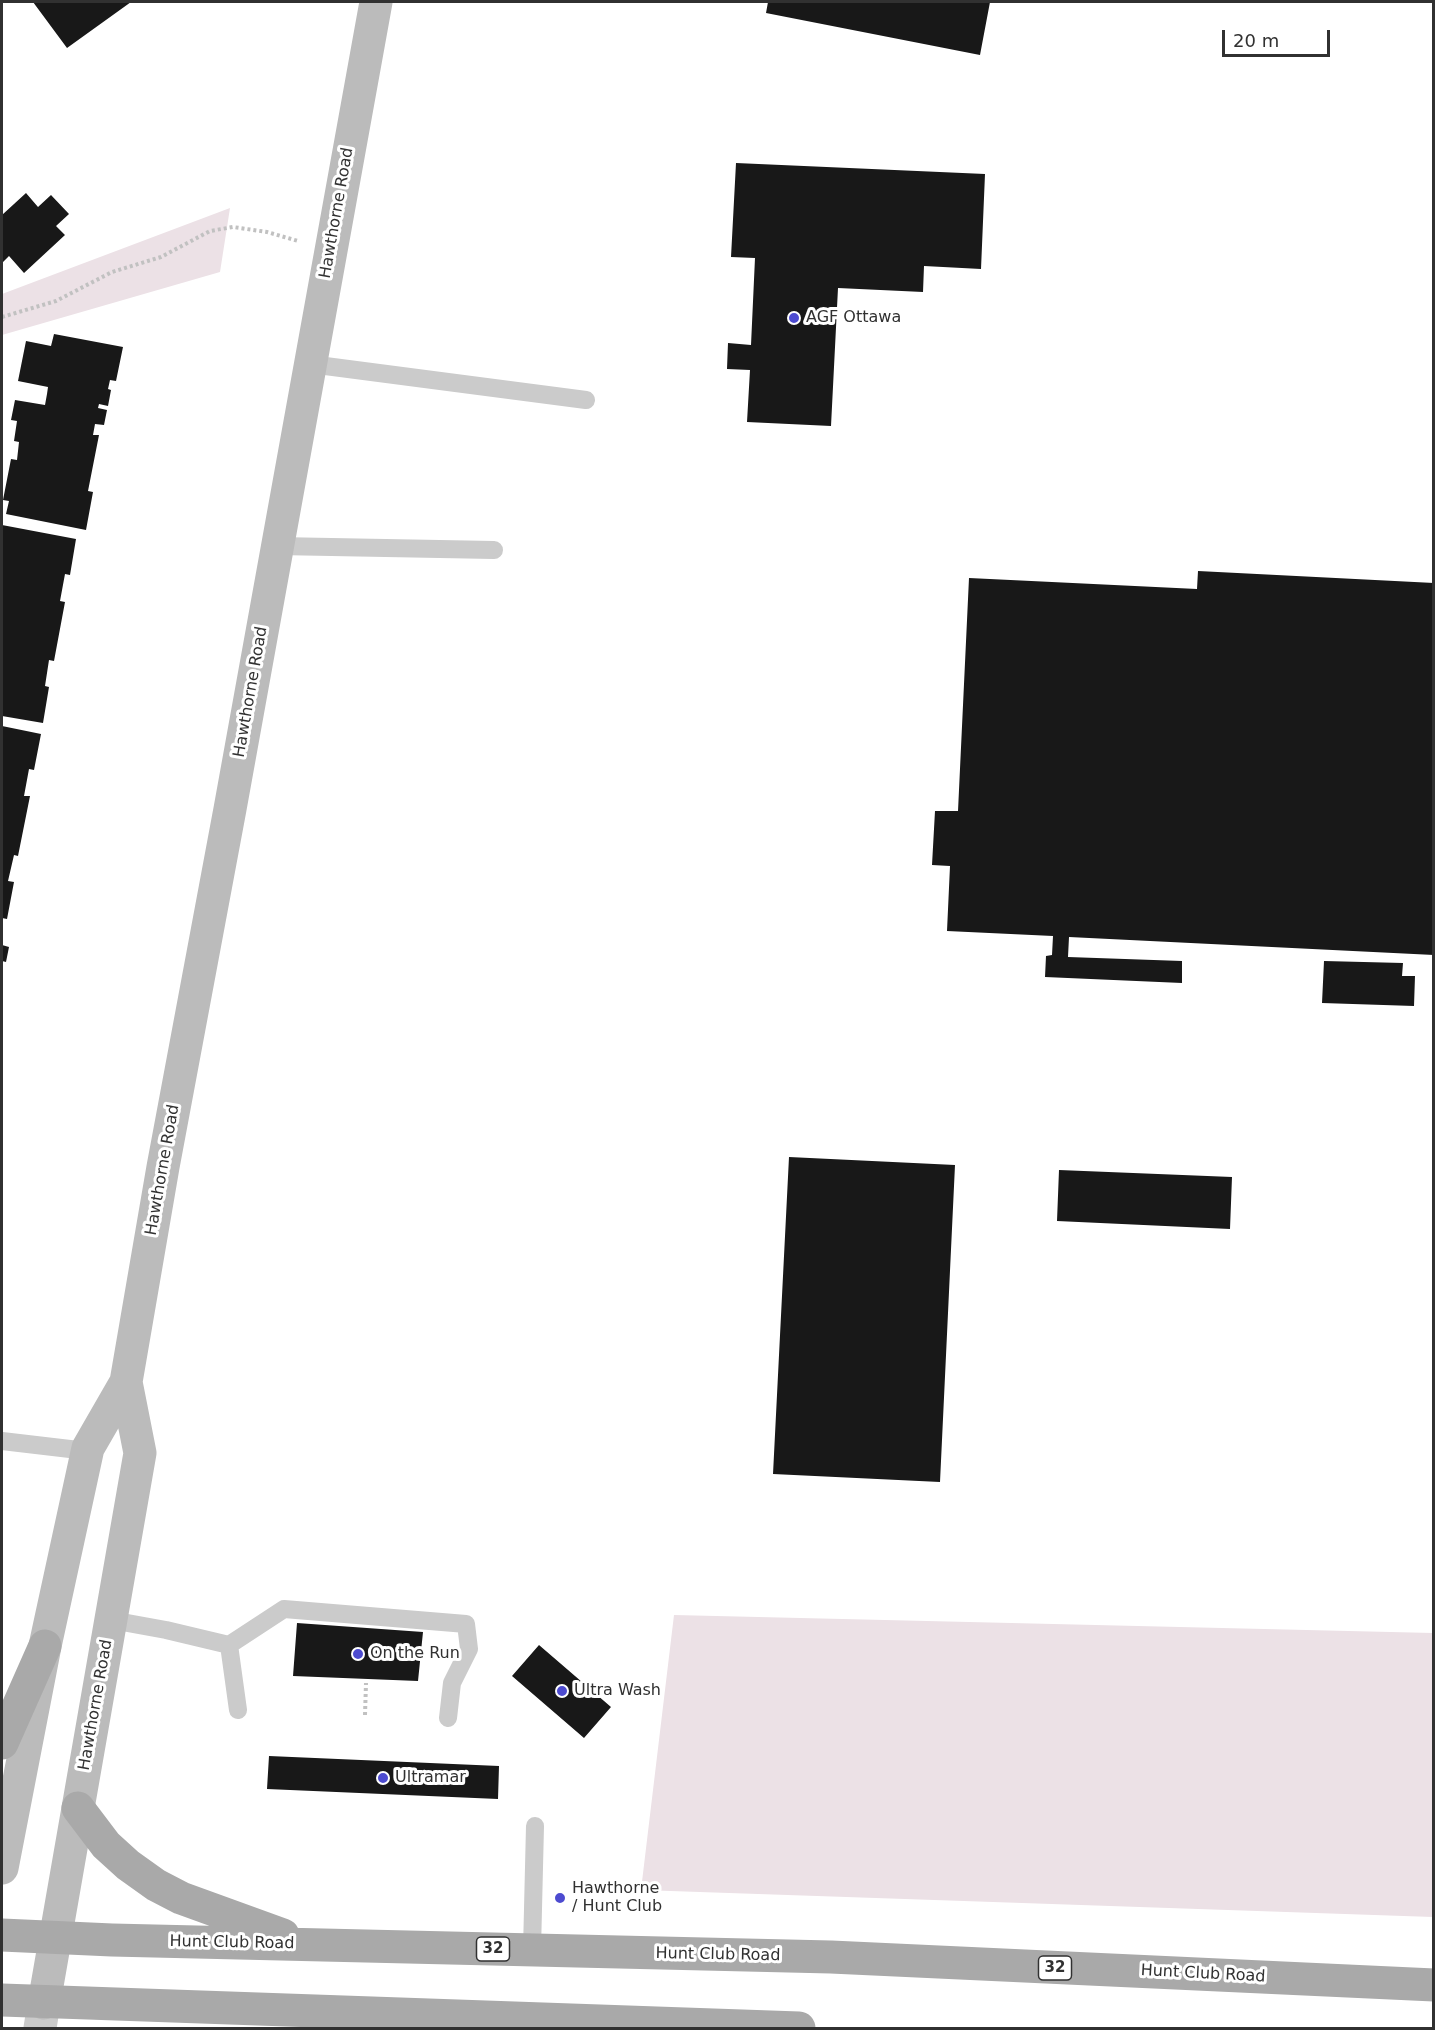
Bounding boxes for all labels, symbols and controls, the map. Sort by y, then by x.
scale bar [1225,18,1333,56]
text: 20 m [1233,30,1279,51]
street label: Hawthorne Road [316,146,358,280]
place label: AGF Ottawa [806,308,901,328]
marker: AGF Ottawa [787,311,801,325]
street label: Hawthorne Road [230,625,272,759]
street label: Hawthorne Road [142,1103,184,1237]
street label: Hawthorne Road [75,1638,117,1772]
place label: On the Run [370,1644,460,1664]
marker: On the Run [351,1647,365,1661]
place label: Ultra Wash [574,1681,661,1701]
marker: Ultra Wash [555,1684,569,1698]
place label: Ultramar [395,1768,466,1788]
marker: Ultramar [376,1771,390,1785]
place label: Hawthorne / Hunt Club [572,1879,662,1917]
marker: Hawthorne / Hunt Club [553,1891,567,1905]
street label: Hunt Club Road [169,1932,295,1954]
road number: 32 [476,1937,510,1961]
street label: Hunt Club Road [655,1944,781,1966]
road number: 32 [1038,1956,1072,1980]
street label: Hunt Club Road [1140,1961,1266,1987]

